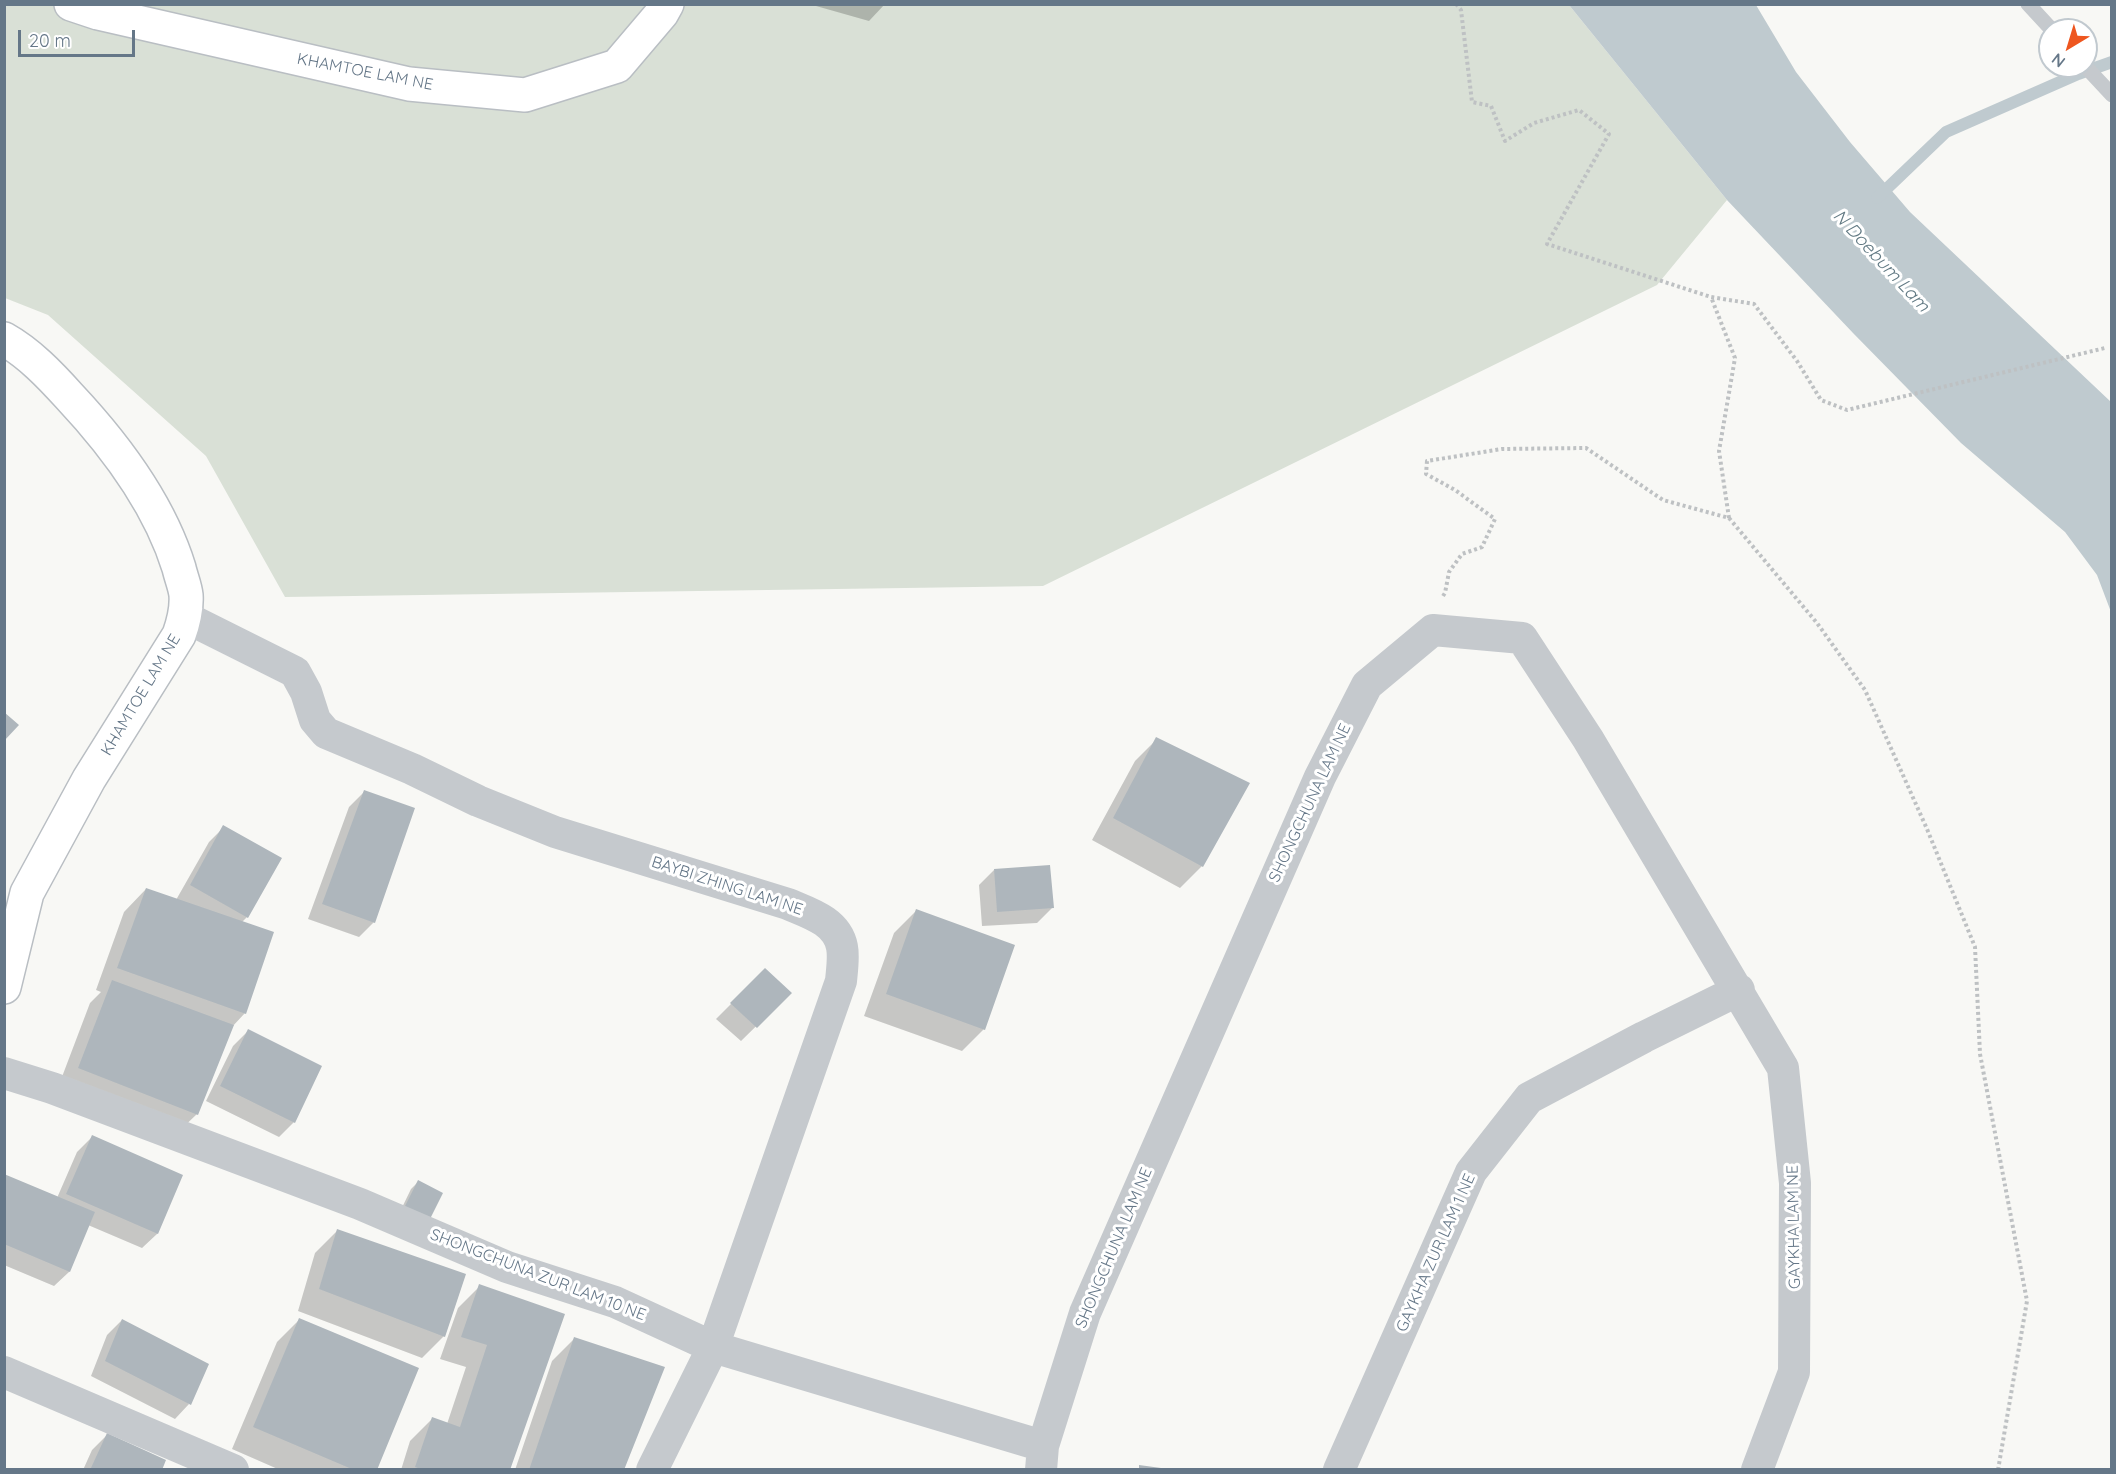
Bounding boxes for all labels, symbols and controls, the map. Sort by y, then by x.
scale bar [21,18,138,56]
north arrow [2038,18,2098,78]
text: 20 m [29,29,71,52]
street label: KHAMTOE LAM NE [295,49,435,95]
text: N [2047,49,2069,72]
water label: N Doebum Lam [1828,206,1934,316]
street label: KHAMTOE LAM NE [97,631,185,759]
street label: SHONGCHUNA LAM NE [1265,721,1355,885]
street label: BAYBI ZHING LAM NE [649,852,805,920]
street label: SHONGCHUNA LAM NE [1071,1165,1157,1331]
street label: GAYKHA LAM NE [1783,1165,1805,1289]
street label: GAYKHA ZUR LAM 1 NE [1392,1171,1480,1335]
street label: SHONGCHUNA ZUR LAM 10 NE [428,1225,648,1325]

